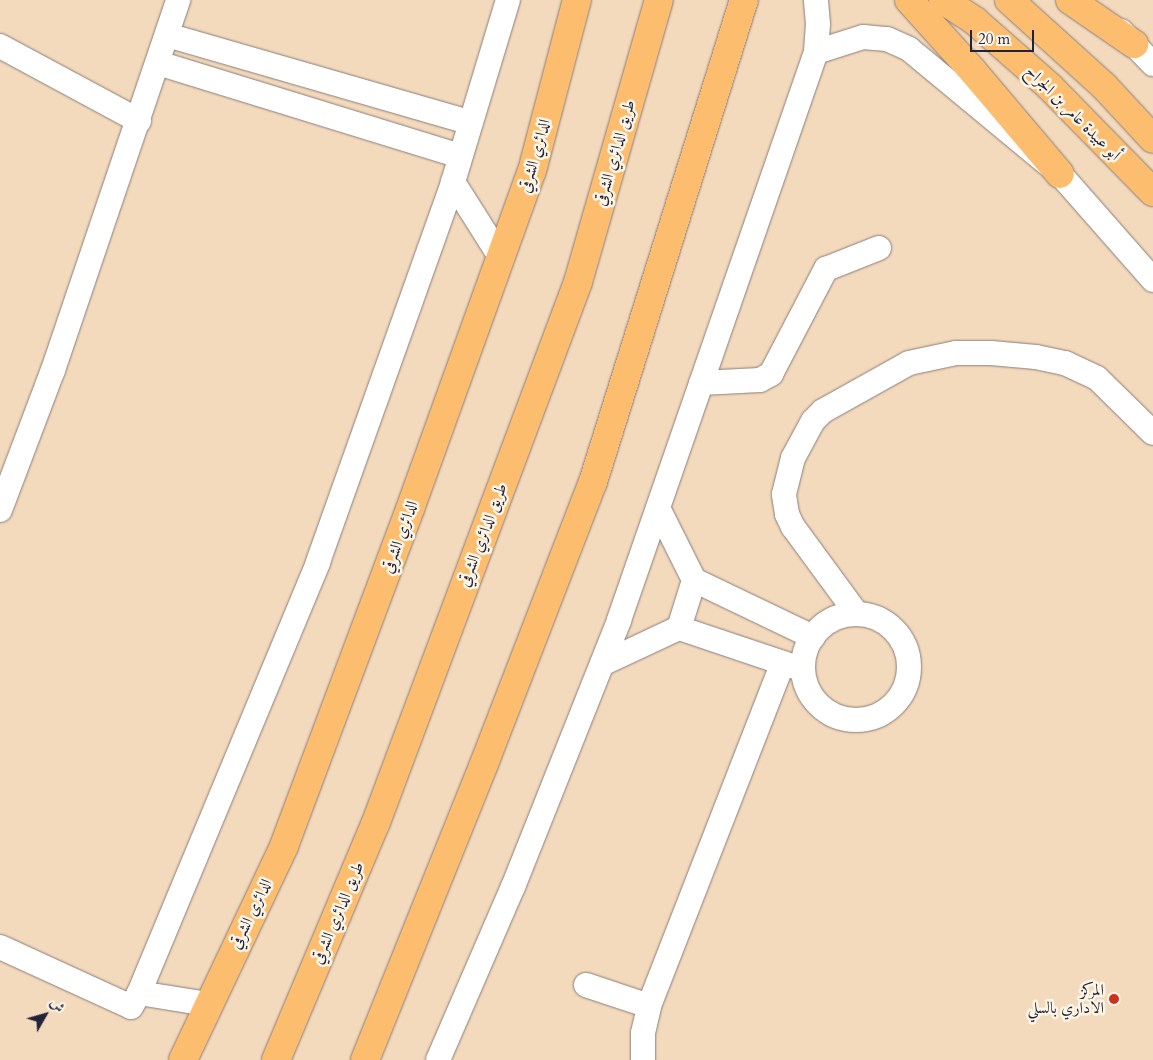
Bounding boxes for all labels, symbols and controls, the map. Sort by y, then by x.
scale bar [973,20,1037,52]
text: 20 m [978,29,1010,49]
street label: أبو عبيدة عامر بن الجراح [1022,62,1124,164]
street label: طريق الدائري الشرقي [591,98,639,208]
street label: الدائري الشرقي [515,117,555,195]
street label: طريق الدائري الشرقي [454,481,512,589]
street label: الدائري الشرقي [378,498,422,576]
street label: طريق الدائري الشرقي [308,859,368,967]
street label: الدائري الشرقي [226,876,276,952]
place label: المركز الاداري بالسلي [1027,980,1104,1018]
north arrow [20,990,70,1040]
marker: المركز الاداري بالسلي [1108,993,1120,1005]
text: ش [45,994,69,1017]

